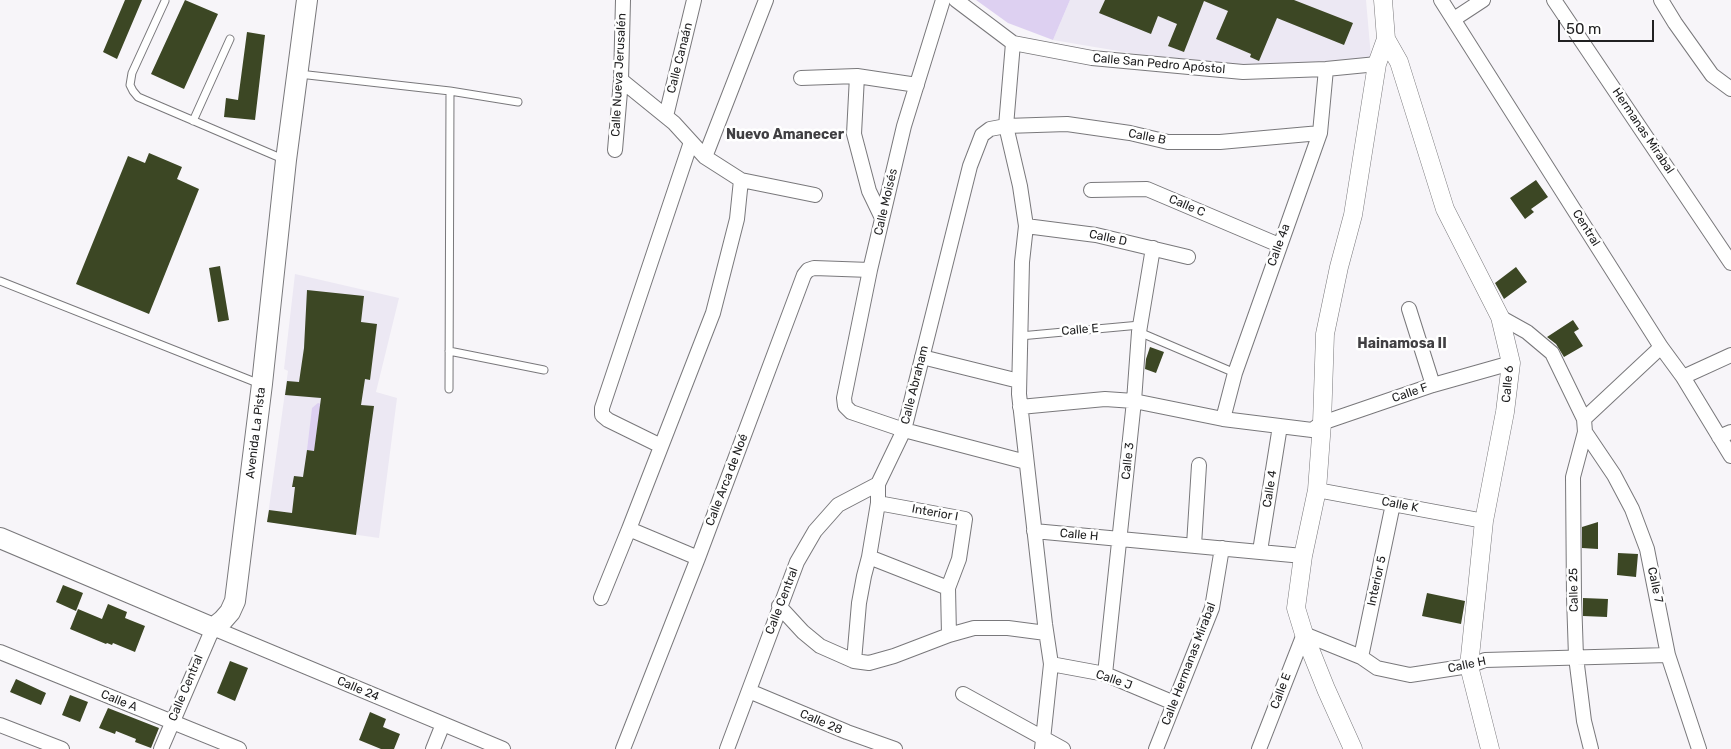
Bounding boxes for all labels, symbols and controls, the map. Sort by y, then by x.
scale bar [1561,10,1657,42]
street label: Calle Nueva Jerusalén [609,13,629,137]
text: 50 m [1566,20,1601,38]
street label: Calle Canaán [664,21,696,95]
street label: Calle San Pedro Apóstol [1092,51,1226,77]
street label: Hermanas Mirabal [1609,85,1677,177]
street label: Calle B [1127,126,1167,148]
district label: Nuevo Amanecer [726,127,844,143]
street label: Calle Moisés [871,167,901,237]
street label: Calle C [1167,192,1207,220]
street label: Central [1569,207,1603,249]
street label: Calle 4a [1265,222,1293,268]
street label: Calle D [1088,227,1128,249]
street label: Calle E [1061,321,1099,339]
district label: Hainamosa II [1357,336,1447,352]
street label: Calle Abraham [898,344,932,426]
street label: Calle 6 [1499,365,1517,403]
street label: Calle F [1390,380,1430,406]
street label: Avenida La Pista [243,386,269,480]
street label: Calle Arca de Noé [703,432,751,528]
street label: Calle 3 [1119,442,1137,480]
street label: Calle 4 [1260,469,1280,509]
street label: Calle K [1380,494,1420,516]
street label: Interior I [911,502,959,524]
street label: Calle H [1059,526,1099,544]
street label: Interior 5 [1365,555,1389,607]
street label: Calle Central [763,565,801,637]
street label: Calle 7 [1644,566,1666,604]
street label: Calle 25 [1566,568,1582,612]
street label: Calle Hermanas Mirabal [1159,601,1219,727]
street label: Calle Central [166,653,206,723]
street label: Calle H [1447,654,1487,676]
street label: Calle J [1094,667,1134,693]
street label: Calle E [1268,671,1294,711]
street label: Calle 24 [335,674,381,704]
street label: Calle A [99,687,139,715]
street label: Calle 28 [798,707,844,737]

